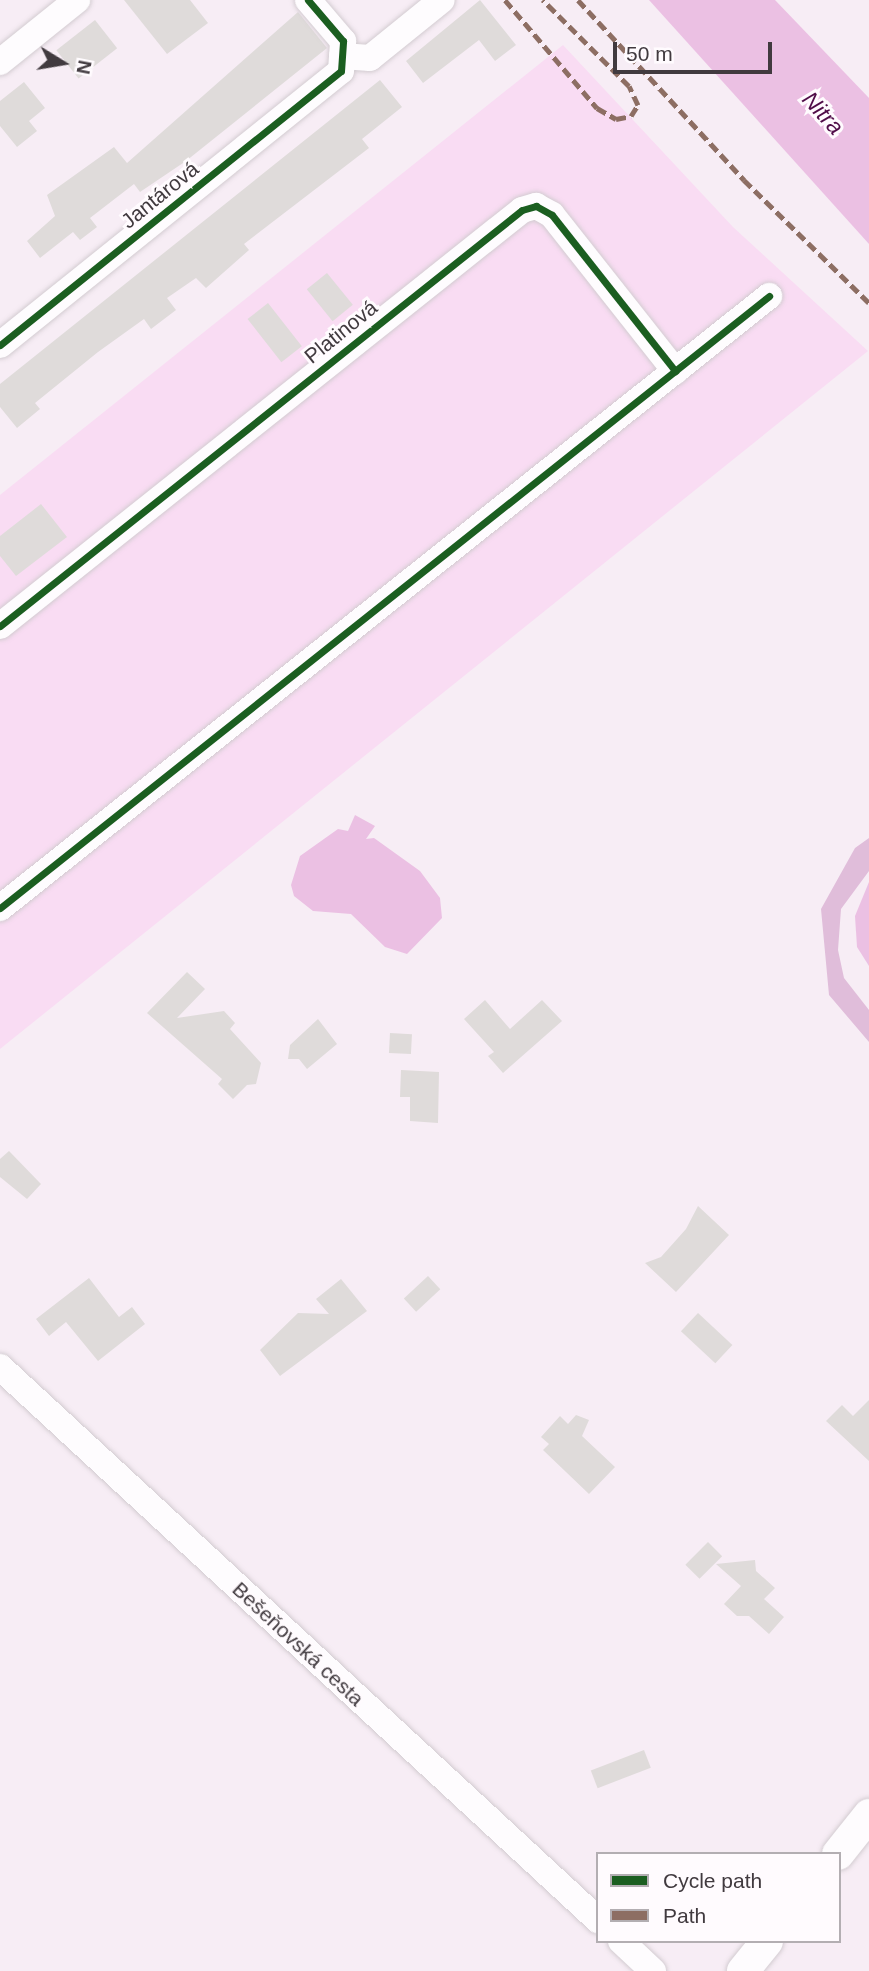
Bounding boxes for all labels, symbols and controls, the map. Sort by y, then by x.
north arrow [28,28,98,98]
scale bar [617,28,776,72]
text: 50 m [626,42,673,65]
text: N [72,58,96,76]
water label: Nitra [796,86,850,140]
street label: Jantárová [116,156,204,234]
street label: Platinová [300,295,382,369]
street label: Bešeňovská cesta [227,1577,369,1711]
legend [596,1852,841,1943]
text: Cycle path [663,1869,762,1892]
text: Path [663,1904,706,1927]

